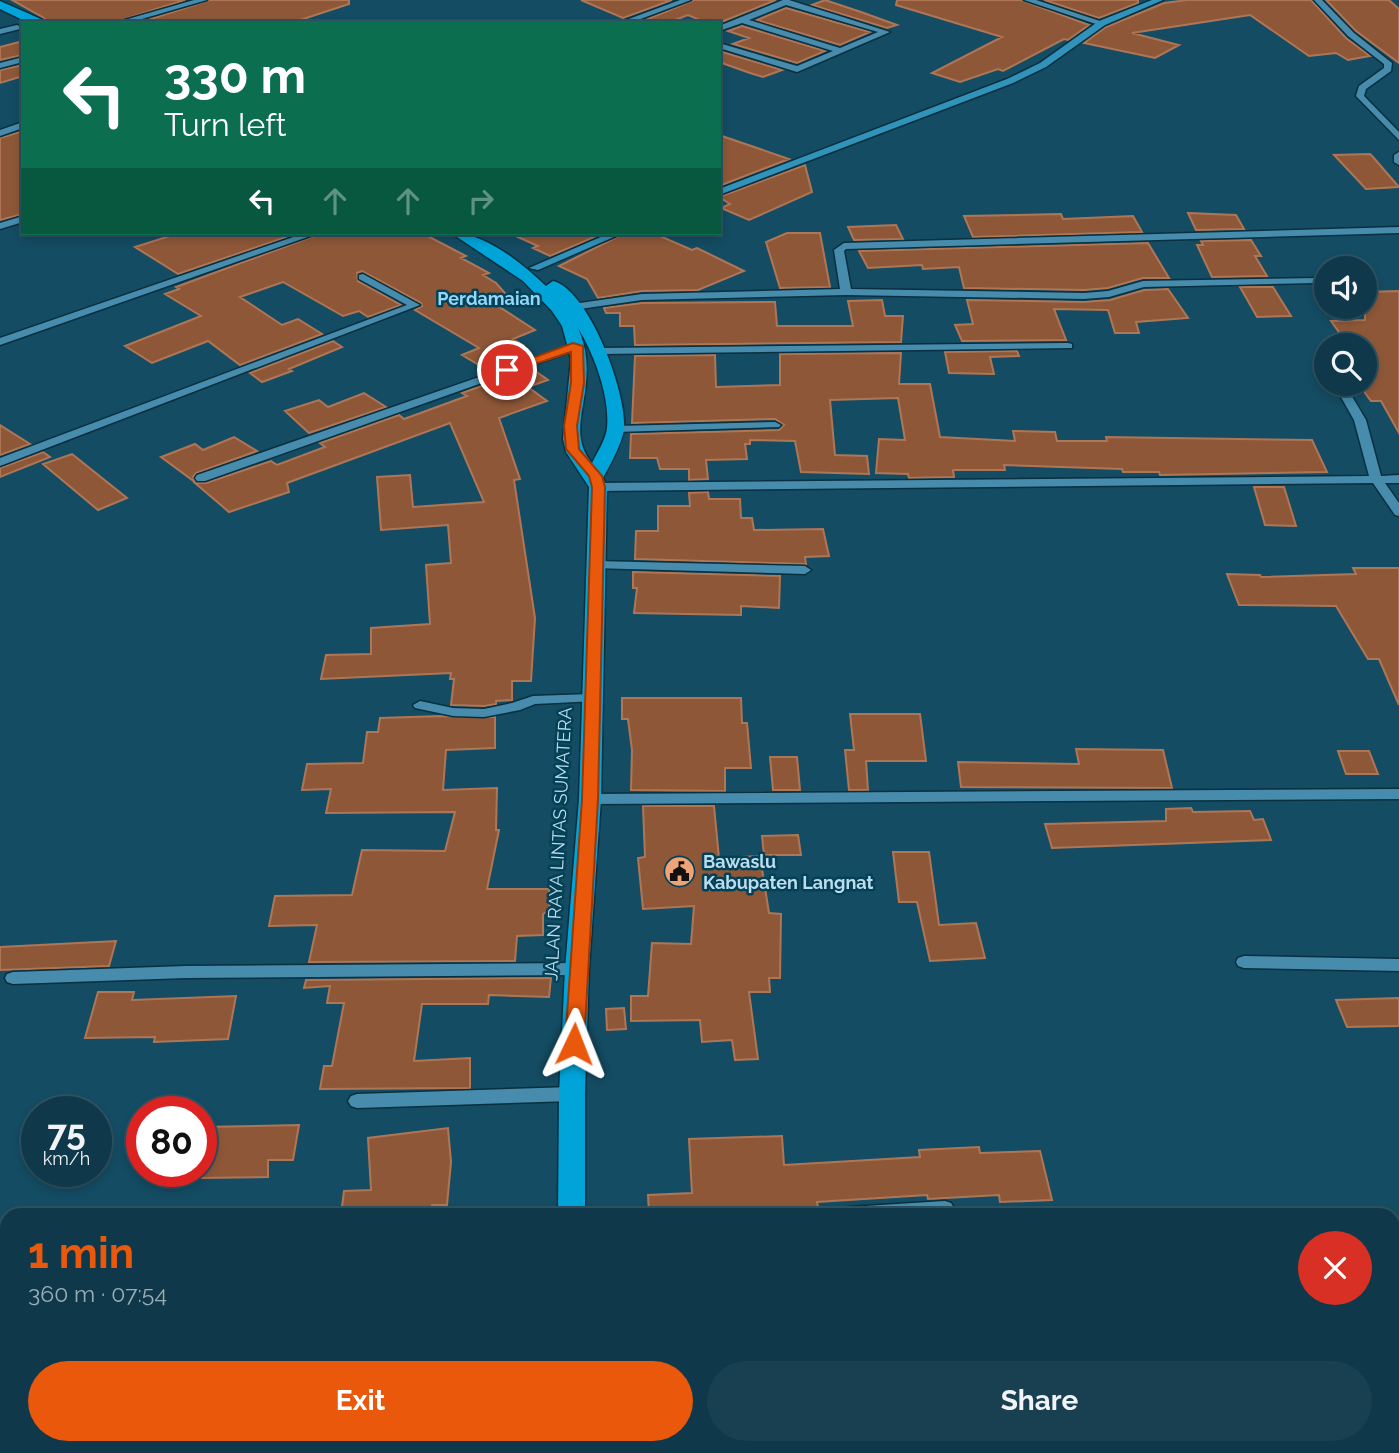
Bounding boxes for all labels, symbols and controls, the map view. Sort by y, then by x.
text: 330 m [164,47,306,104]
icon: left [49,49,140,140]
text: Turn left [164,106,286,143]
icon: left [243,182,281,220]
icon: ahead [316,182,354,220]
icon: ahead [389,182,427,220]
icon: right [462,182,500,220]
map controls [1314,256,1377,396]
button: sound [1314,256,1377,319]
district label: Perdamaian [437,288,541,309]
button: search [1314,333,1377,396]
pin [477,340,537,400]
icon: arrive [488,351,526,389]
street label: JALAN RAYA LINTAS SUMATERA [540,707,576,981]
place label: Bawaslu Kabupaten Langnat [703,851,874,893]
public building icon: Bawaslu Kabupaten Langnat [663,854,697,888]
position arrow [537,1007,611,1081]
speed limit sign: 80 [126,1096,217,1187]
text: 75 [47,1112,86,1153]
text: km/h [43,1148,90,1169]
text: 1 min [28,1229,134,1278]
button: close [1298,1231,1372,1305]
text: 360 m · 07:54 [28,1280,167,1307]
button: Exit [28,1361,693,1441]
button: Share [707,1361,1372,1441]

